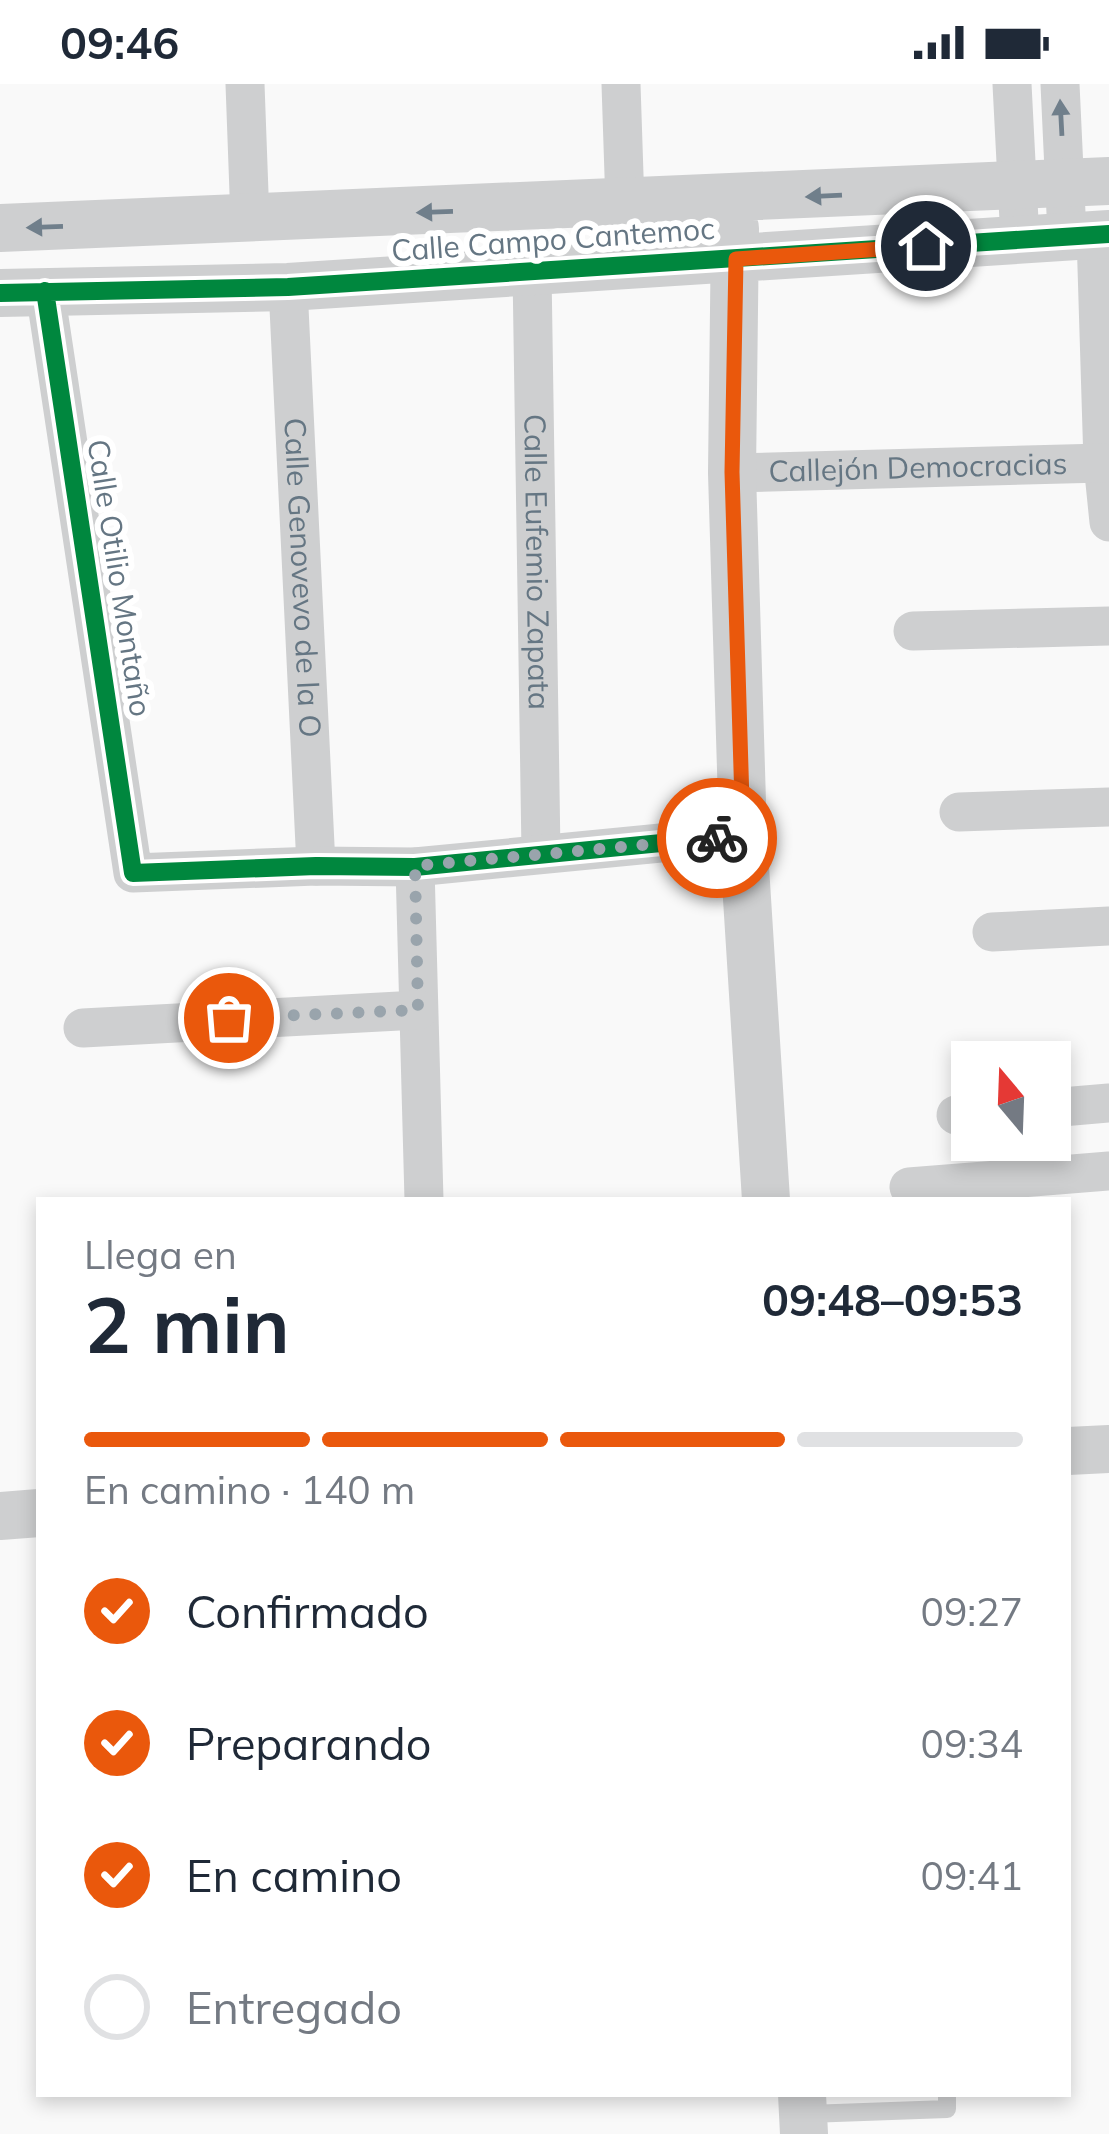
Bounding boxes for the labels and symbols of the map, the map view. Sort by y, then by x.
one-way arrow [1051,98,1070,136]
one-way arrow [804,187,842,206]
pin [875,195,977,297]
one-way arrow [415,203,453,222]
street label: Calle Campo Cantemoc [390,209,716,269]
one-way arrow [25,218,63,237]
street label: Calle Eufemio Zapata [516,414,559,710]
street label: Calle Genovevo de la O [276,417,330,738]
street label: Calle Otilio Montaño [79,437,161,719]
street label: Callejón Democracias [768,444,1068,490]
courier [657,778,777,898]
pin [178,967,280,1069]
north arrow [951,1041,1071,1161]

